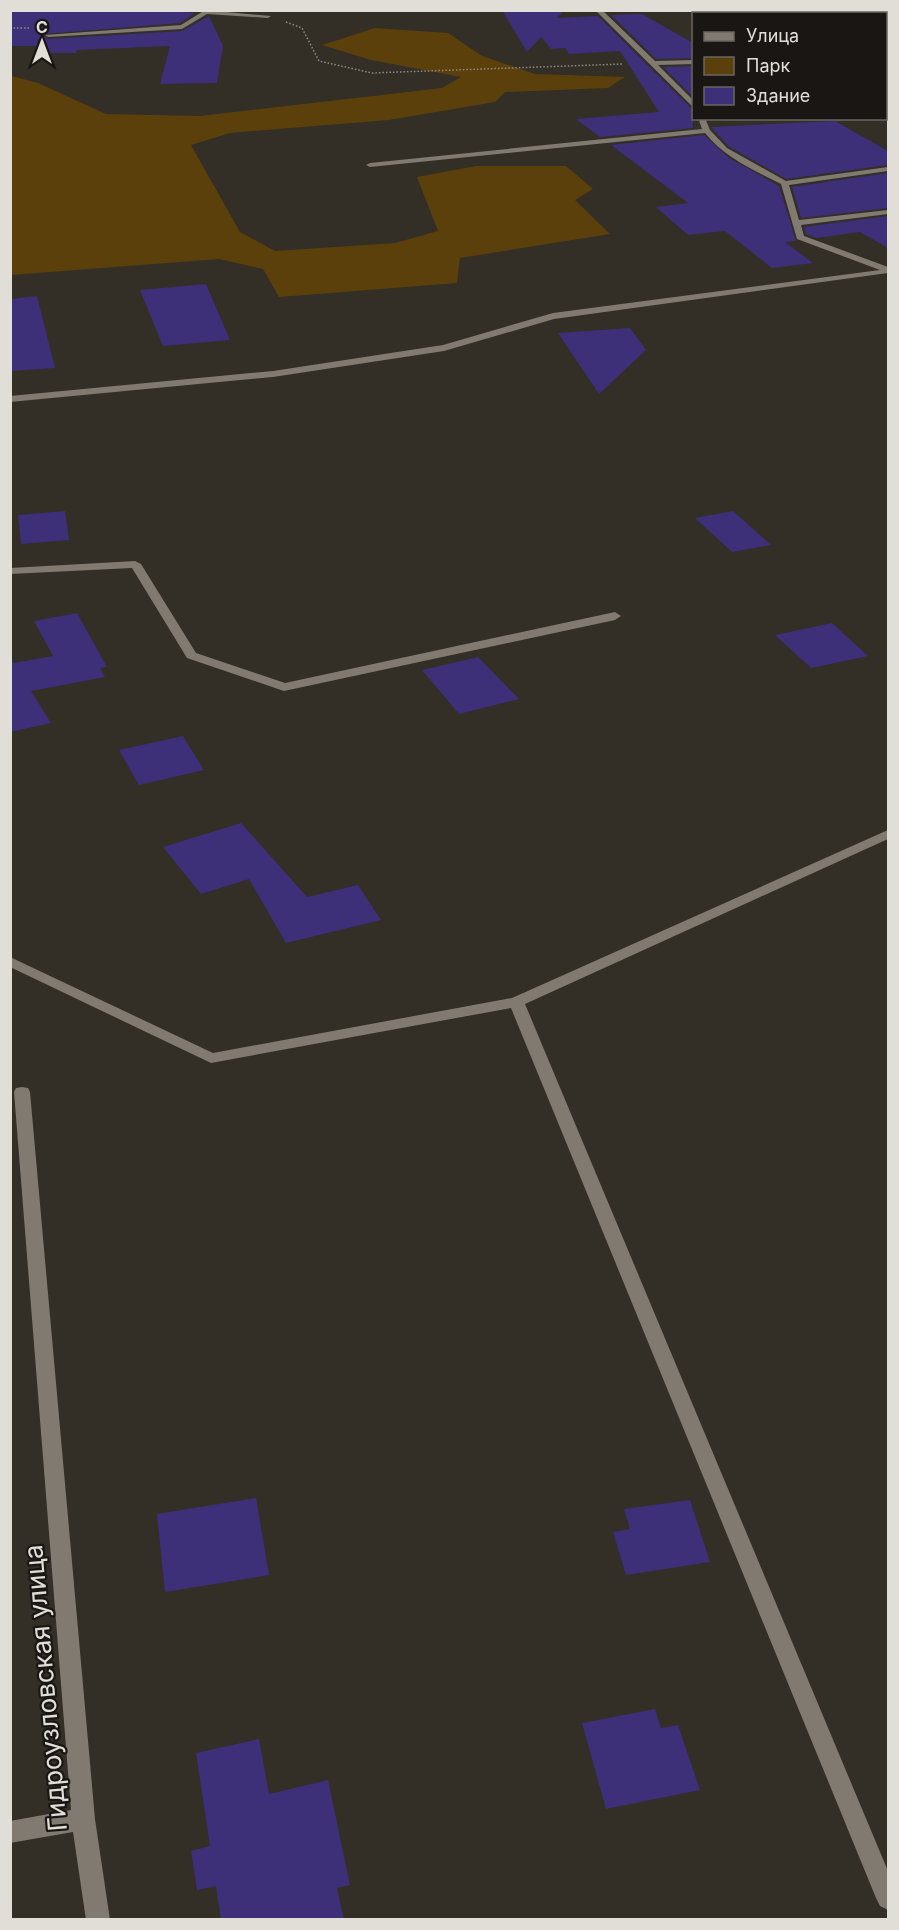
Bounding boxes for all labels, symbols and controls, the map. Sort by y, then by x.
north arrow [12,12,72,72]
legend [692,12,887,120]
text: С [36,17,48,37]
text: Улица [746,25,799,46]
text: Парк [746,55,791,76]
text: Здание [746,85,810,106]
street label: Гидроузловская улица [17,1543,73,1833]

